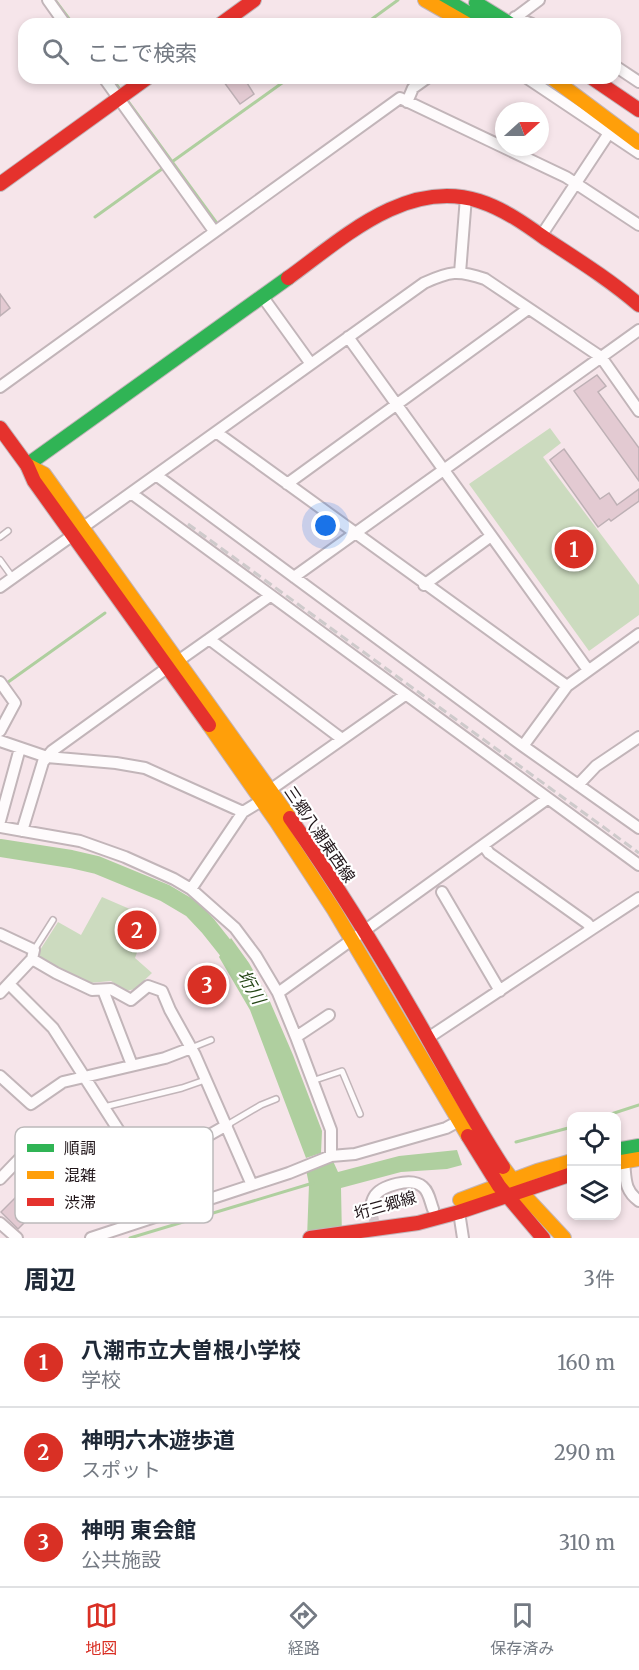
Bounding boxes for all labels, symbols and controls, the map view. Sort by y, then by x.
search box [18,18,621,84]
icon: search [39,35,72,68]
text: ここで検索 [87,39,197,67]
north arrow [495,102,549,156]
your location [311,511,340,540]
pin: 1 [554,526,594,572]
street label: 三郷八潮東西線 [280,782,360,886]
pin: 2 [118,908,156,952]
pin: 3 [188,962,226,1008]
water label: 垳川 [232,965,271,1010]
map controls [567,1112,621,1220]
button: locate [567,1112,621,1166]
legend [15,1127,213,1223]
text: 順調 [64,1138,96,1158]
text: 混雑 [64,1165,96,1185]
button: layers [567,1166,621,1220]
street label: 垳三郷線 [351,1187,419,1223]
text: 渋滞 [64,1192,96,1212]
text: 周辺 [24,1263,76,1296]
text: 3件 [584,1266,615,1291]
text: 八潮市立大曽根小学校 [81,1336,301,1364]
text: 1 [39,1350,48,1375]
text: 160 m [557,1350,615,1375]
text: 学校 [81,1367,121,1392]
text: 神明六木遊歩道 [81,1426,235,1454]
text: 2 [38,1440,49,1465]
text: 290 m [554,1440,615,1465]
text: スポット [81,1457,161,1482]
text: 神明 東会館 [81,1516,196,1544]
text: 3 [38,1530,49,1555]
text: 310 m [559,1530,615,1555]
text: 公共施設 [81,1547,161,1572]
tab: 地図 [85,1599,118,1659]
tab: 経路 [287,1599,320,1659]
tab: 保存済み [490,1599,554,1659]

